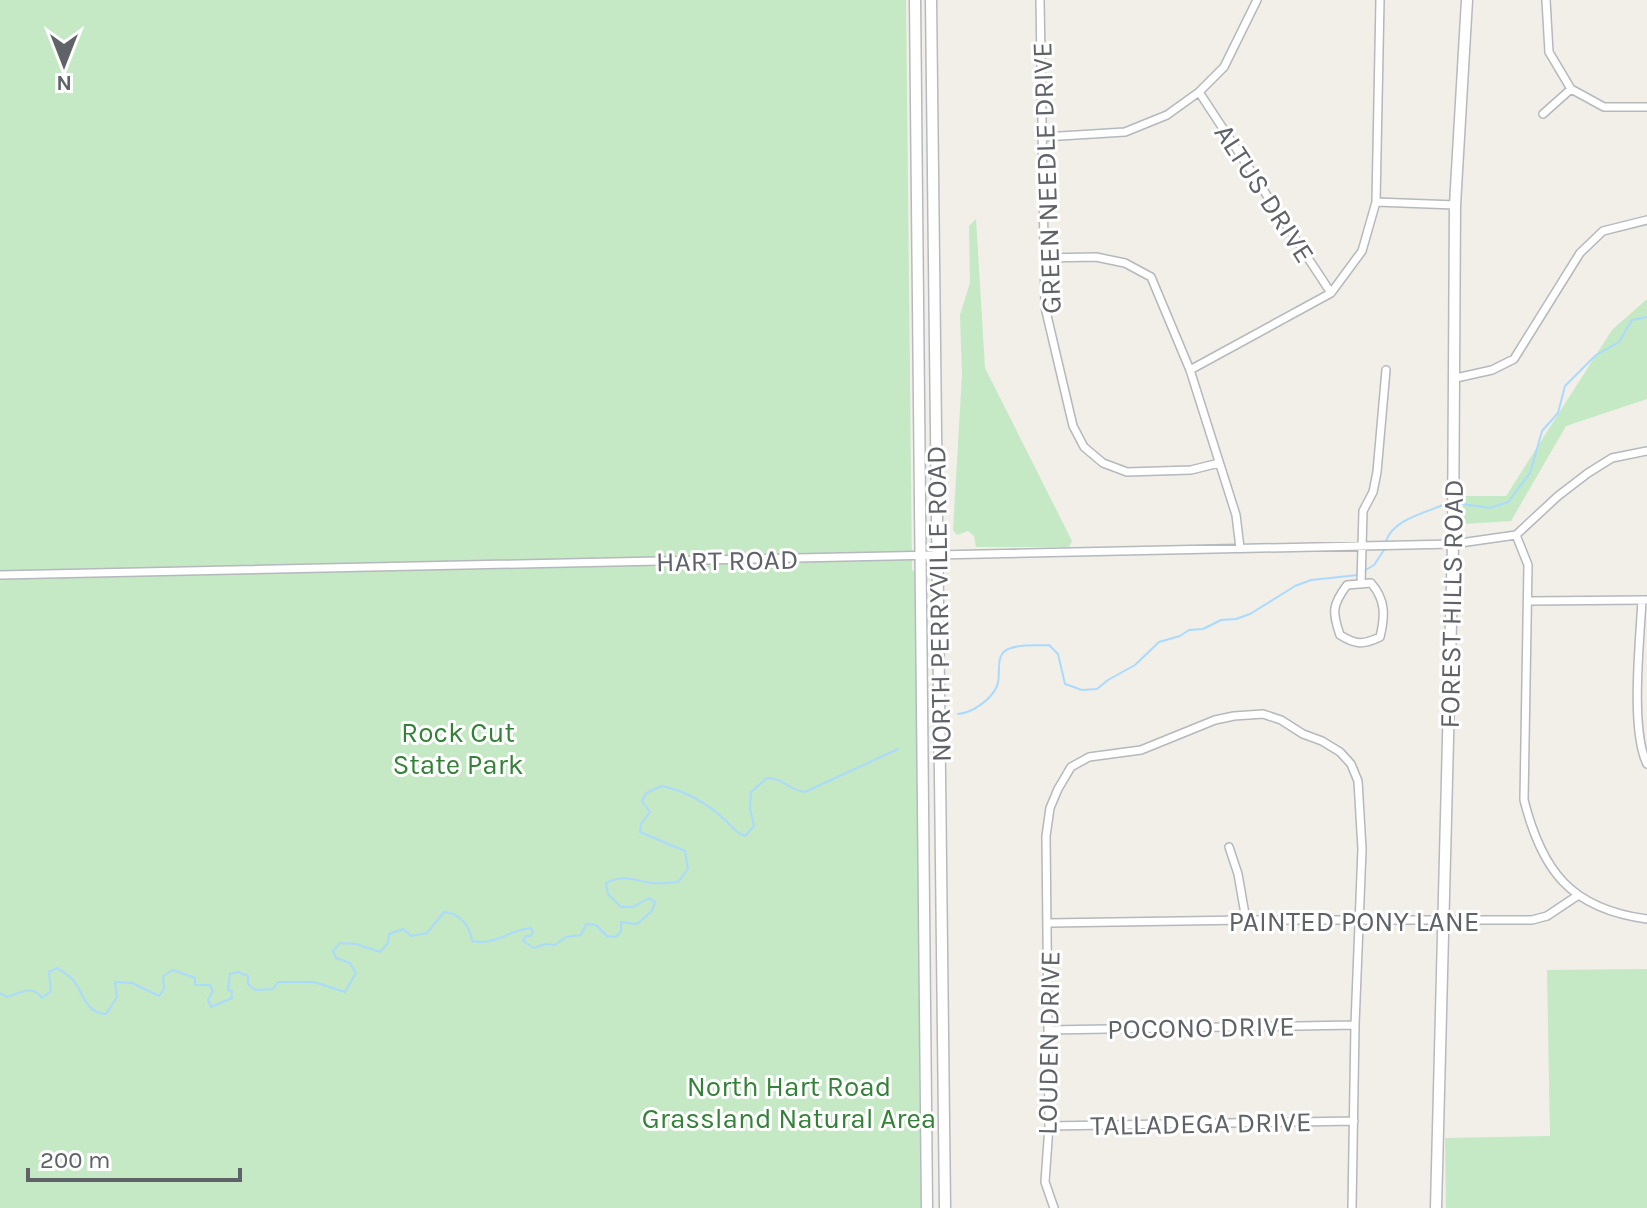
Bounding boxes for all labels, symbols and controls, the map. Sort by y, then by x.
north arrow [24,24,104,104]
street label: GREEN NEEDLE DRIVE [1025,41,1068,314]
text: N [56,70,72,96]
street label: ALTUS DRIVE [1208,118,1322,269]
street label: NORTH PERRYVILLE ROAD [919,445,958,763]
street label: FOREST HILLS ROAD [1433,479,1470,729]
street label: HART ROAD [656,543,798,578]
park label: Rock Cut State Park [392,716,524,781]
street label: PAINTED PONY LANE [1228,905,1480,938]
street label: LOUDEN DRIVE [1030,951,1067,1135]
street label: POCONO DRIVE [1107,1009,1295,1046]
park label: North Hart Road Grassland Natural Area [642,1070,936,1135]
street label: TALLADEGA DRIVE [1090,1105,1312,1142]
scale bar [28,1132,240,1182]
text: 200 m [40,1146,111,1174]

